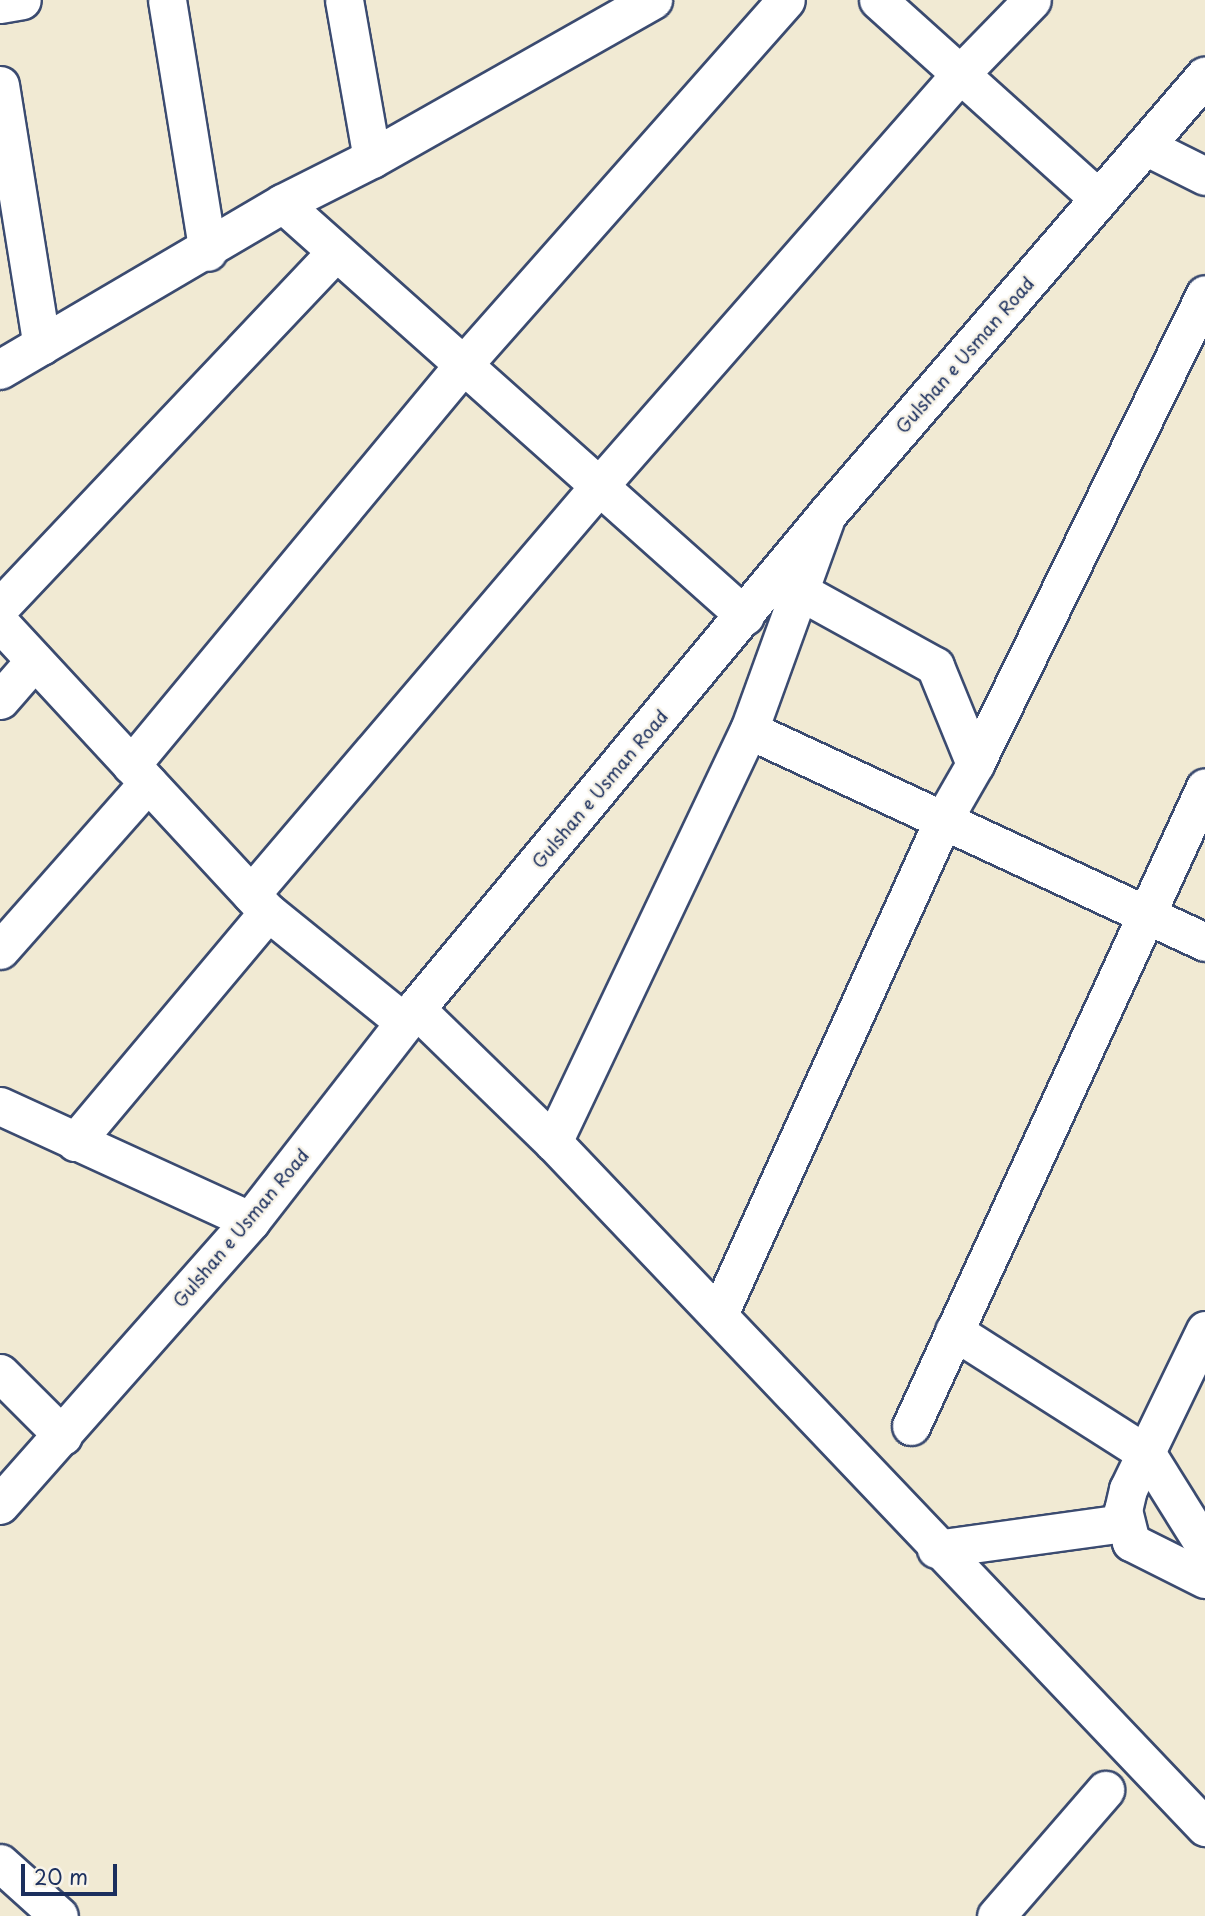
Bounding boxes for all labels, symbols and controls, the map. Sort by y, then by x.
street label: Gulshan e Usman Road [891,272,1039,438]
street label: Gulshan e Usman Road [527,705,673,873]
street label: Gulshan e Usman Road [168,1144,314,1312]
scale bar [24,1850,121,1894]
text: 20 m [34,1860,88,1892]

